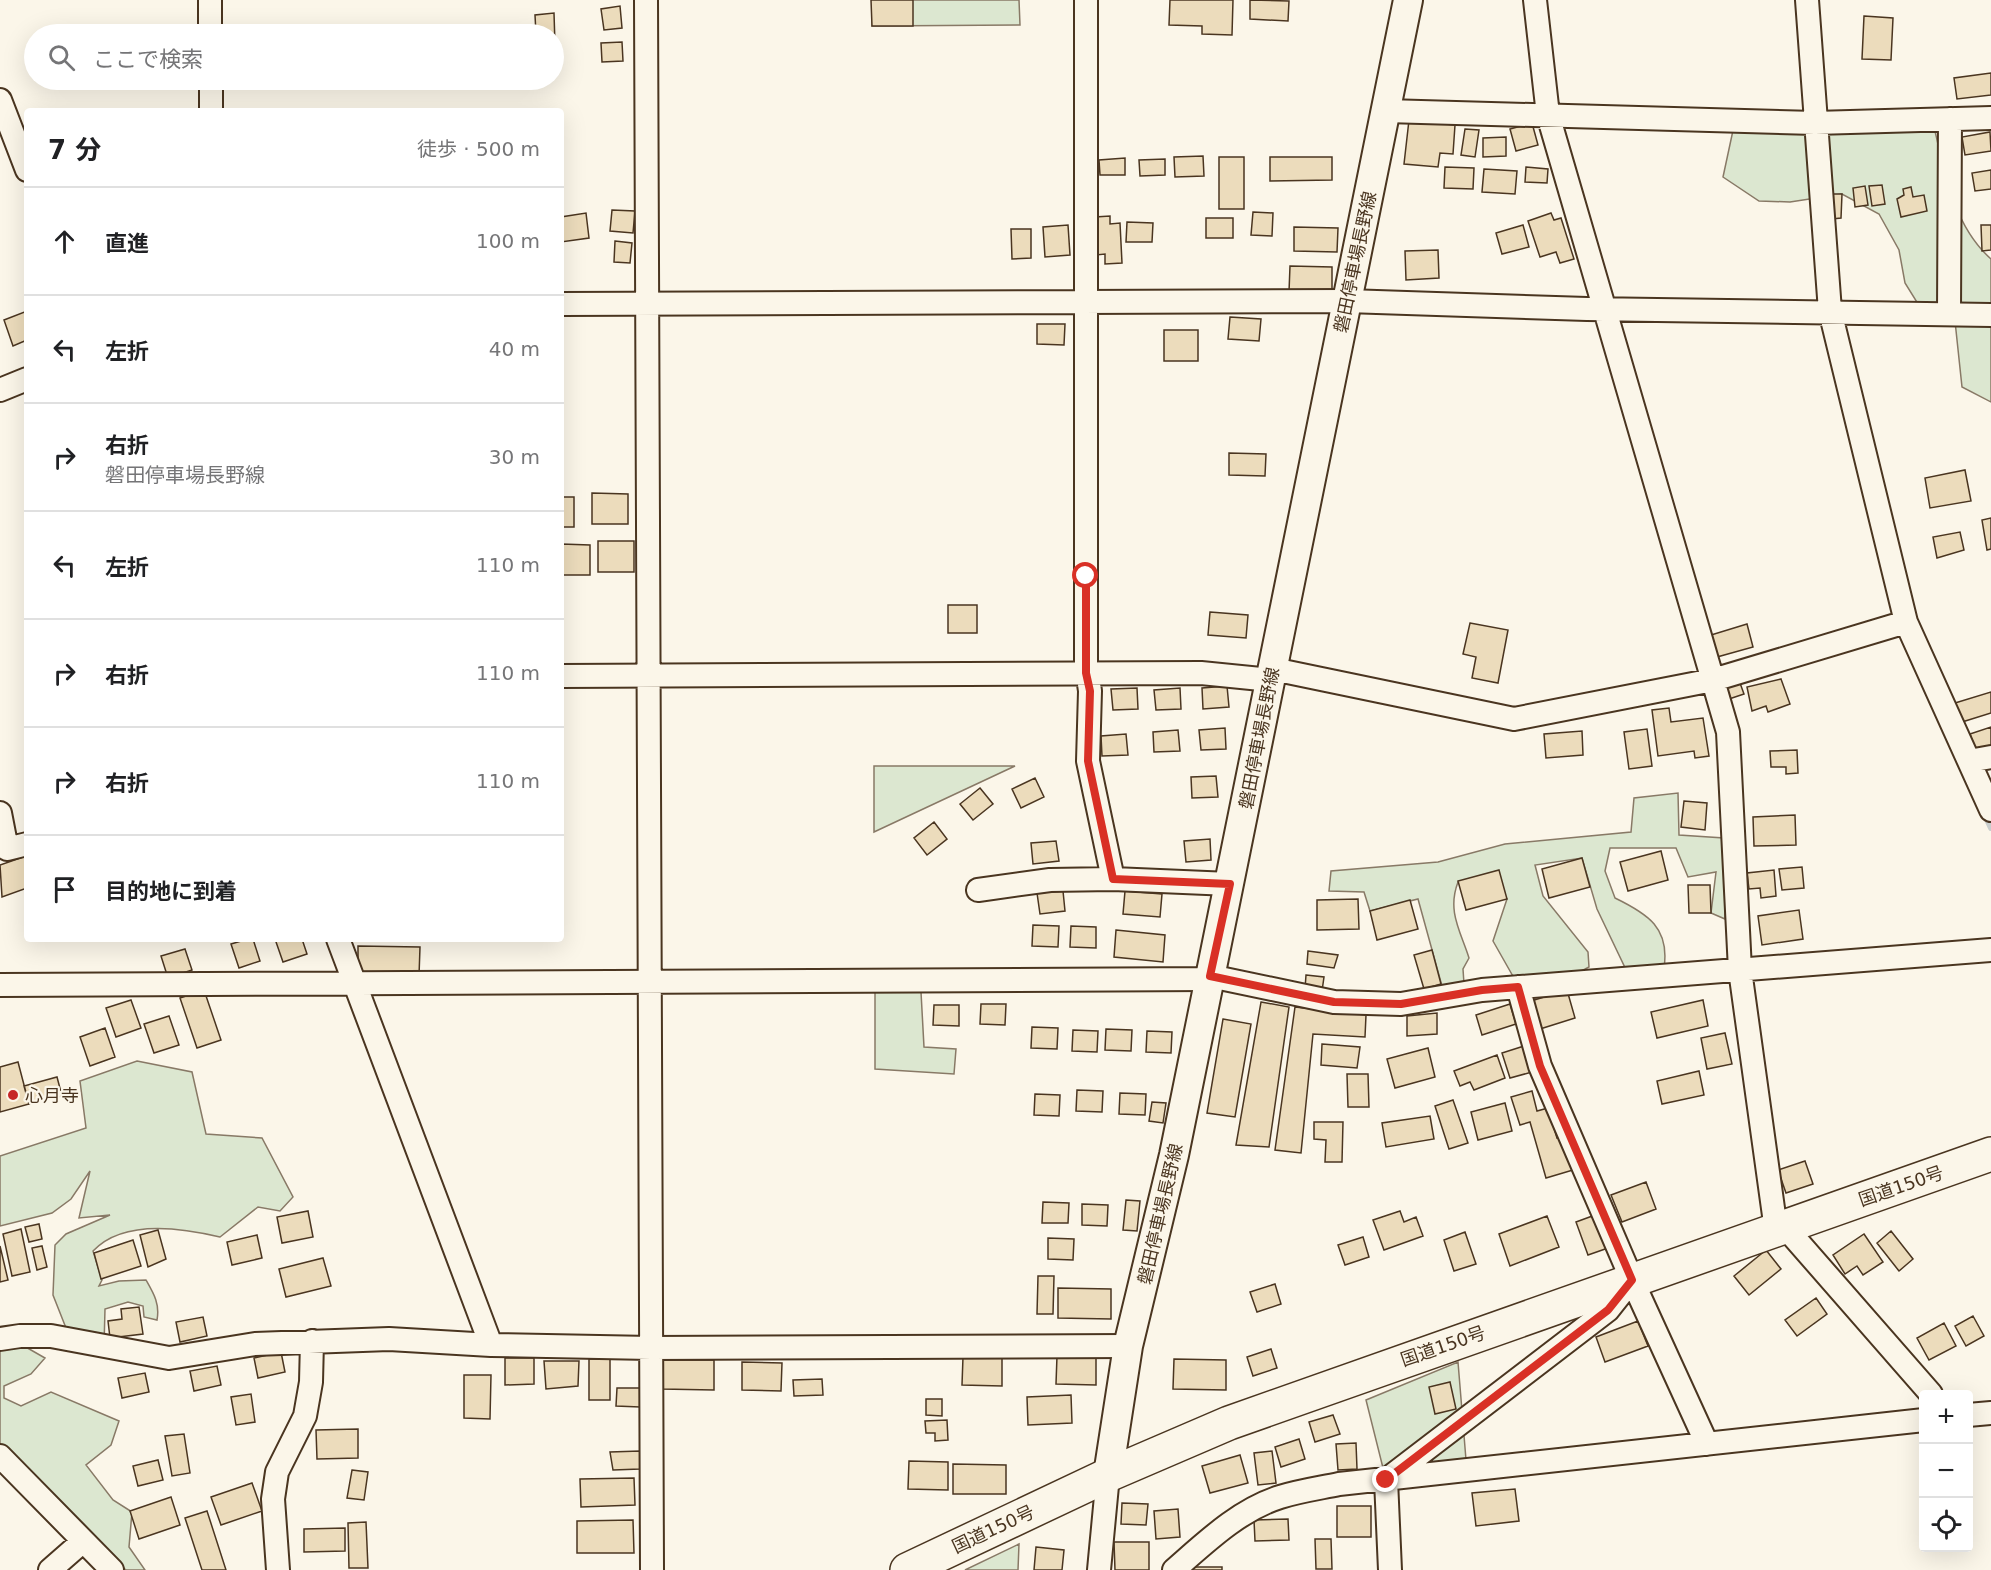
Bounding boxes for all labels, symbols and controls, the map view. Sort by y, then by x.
search box [24,24,564,90]
icon: search [45,41,78,74]
text: ここで検索 [93,47,203,72]
text: 7 分 [48,135,101,165]
text: 徒歩 · 500 m [417,137,540,161]
street label: 磐田停車場長野線 [1330,189,1380,335]
icon: ahead [48,225,81,258]
text: 100 m [476,229,540,253]
text: 直進 [105,231,149,256]
icon: left [48,333,81,366]
text: 40 m [489,337,540,361]
text: 左折 [105,339,149,364]
text: 右折 [105,433,149,458]
icon: right [48,441,81,474]
text: 30 m [489,445,540,469]
text: 磐田停車場長野線 [105,463,265,487]
icon: left [48,549,81,582]
text: 110 m [476,553,540,577]
text: 左折 [105,555,149,580]
route start [1072,562,1098,588]
icon: right [48,657,81,690]
text: 110 m [476,661,540,685]
text: 右折 [105,663,149,688]
street label: 磐田停車場長野線 [1235,665,1283,811]
icon: right [48,765,81,798]
text: 110 m [476,769,540,793]
text: 右折 [105,771,149,796]
icon: arrive [48,873,81,906]
text: 目的地に到着 [105,879,237,904]
place label: 心月寺 [25,1085,79,1106]
marker: 心月寺 [6,1088,20,1102]
street label: 磐田停車場長野線 [1134,1141,1186,1287]
street label: 国道150号 [1856,1162,1946,1210]
street label: 国道150号 [1398,1322,1488,1370]
map controls [1919,1390,1973,1552]
button: + [1919,1390,1973,1444]
button: − [1919,1444,1973,1498]
route end [1372,1466,1398,1492]
button: locate [1919,1498,1973,1552]
street label: 国道150号 [949,1501,1037,1557]

